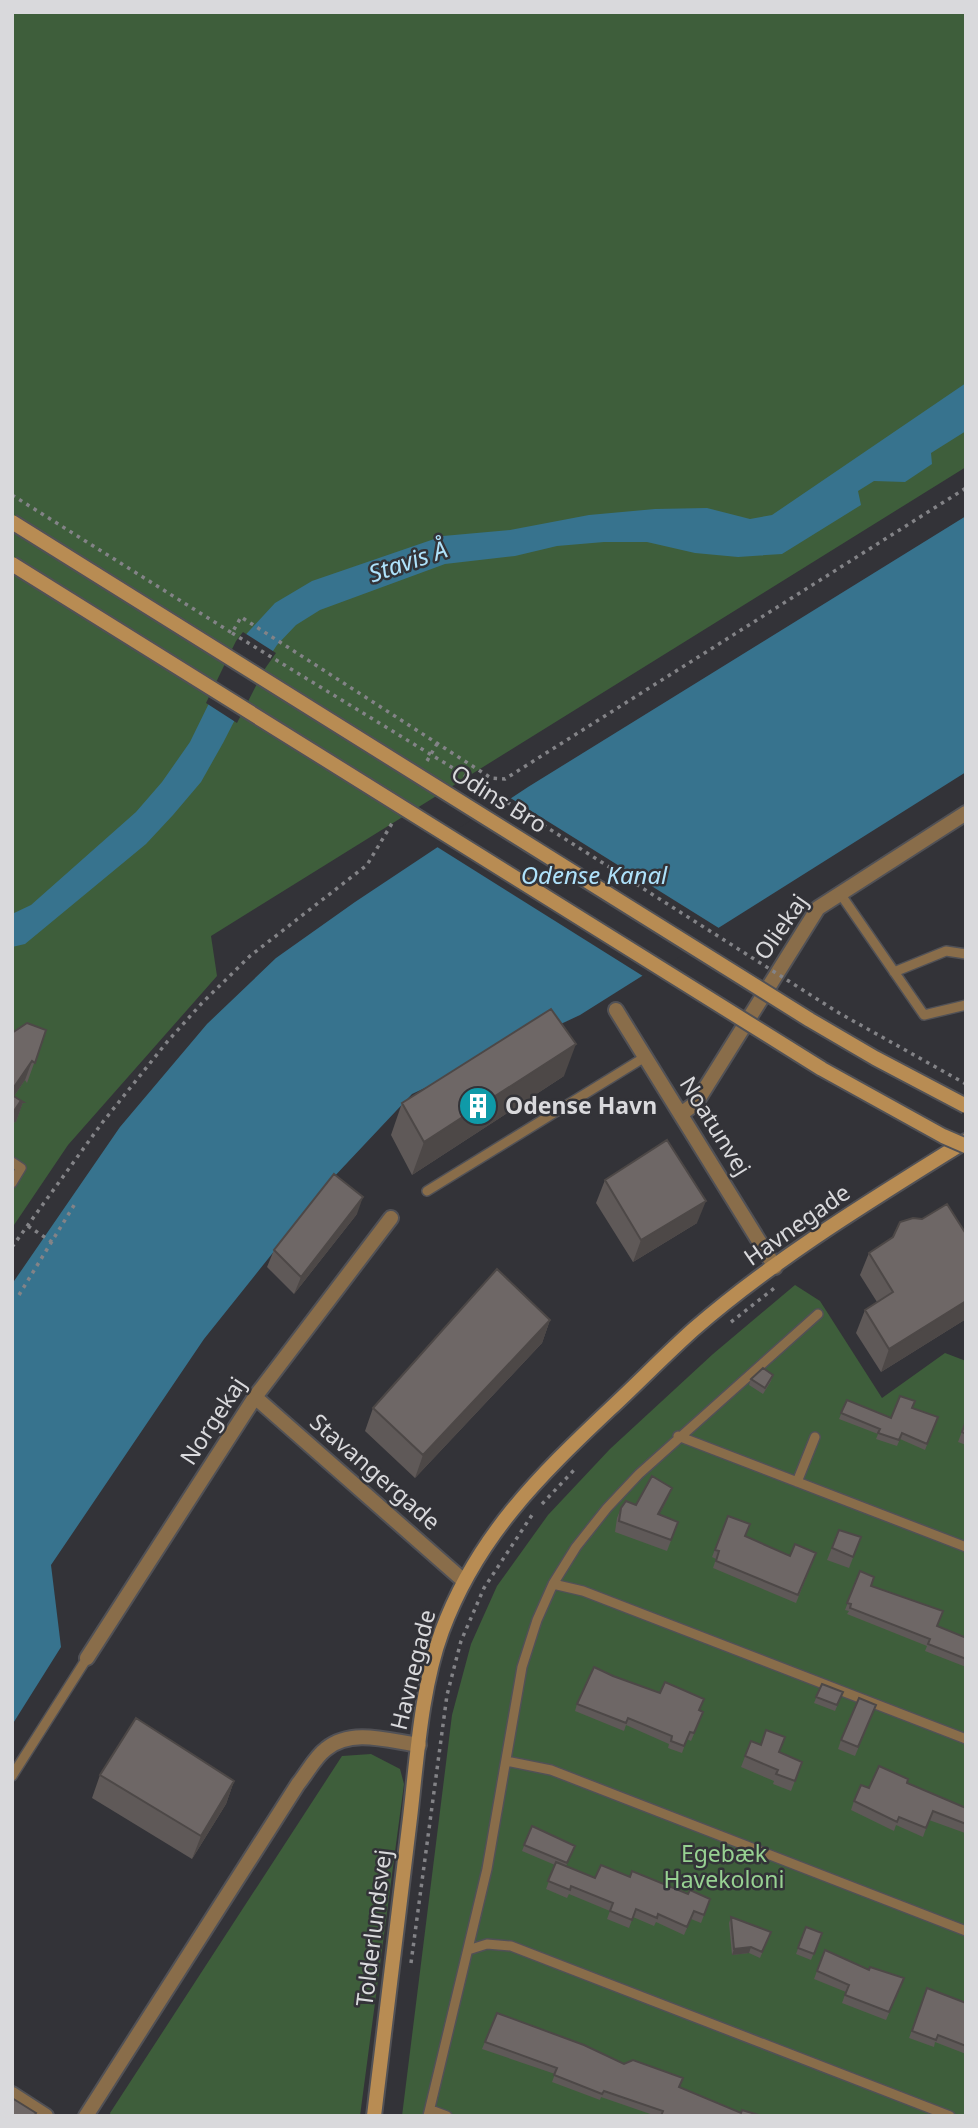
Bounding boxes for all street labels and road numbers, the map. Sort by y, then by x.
street label: Odins Bro [446,756,553,840]
street label: Oliekaj [746,887,814,966]
street label: Noatunvej [673,1070,759,1181]
street label: Havnegade [737,1176,856,1273]
street label: Norgekaj [172,1370,253,1471]
street label: Stavangergade [304,1406,448,1537]
street label: Havnegade [382,1606,442,1733]
street label: Tolderlundsvej [348,1848,399,2008]

